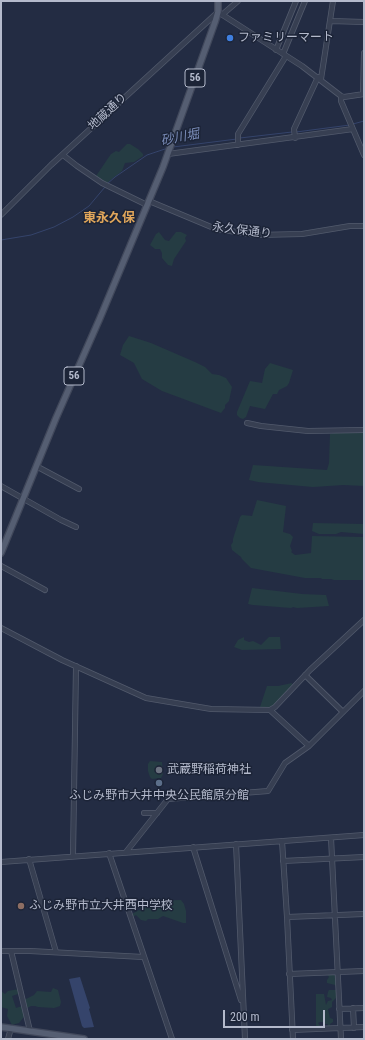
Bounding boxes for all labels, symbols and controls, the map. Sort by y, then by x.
place label: ファミリーマート [238,31,334,45]
marker: ファミリーマート [225,33,235,43]
road number: 56 [185,69,205,87]
street label: 地蔵通り [86,90,130,134]
water label: 砂川堀 [159,127,201,149]
district label: 東永久保 [83,211,135,227]
street label: 永久保通り [211,220,273,242]
road number: 56 [64,367,84,385]
place label: 武蔵野稲荷神社 [167,763,251,777]
marker: 武蔵野稲荷神社 [154,765,164,775]
marker: ふじみ野市大井中央公民館原分館 [154,778,164,788]
place label: ふじみ野市大井中央公民館原分館 [69,789,249,803]
place label: ふじみ野市立大井西中学校 [29,899,173,913]
marker: ふじみ野市立大井西中学校 [16,901,26,911]
scale bar [225,1002,327,1028]
text: 200 m [230,1010,260,1024]

